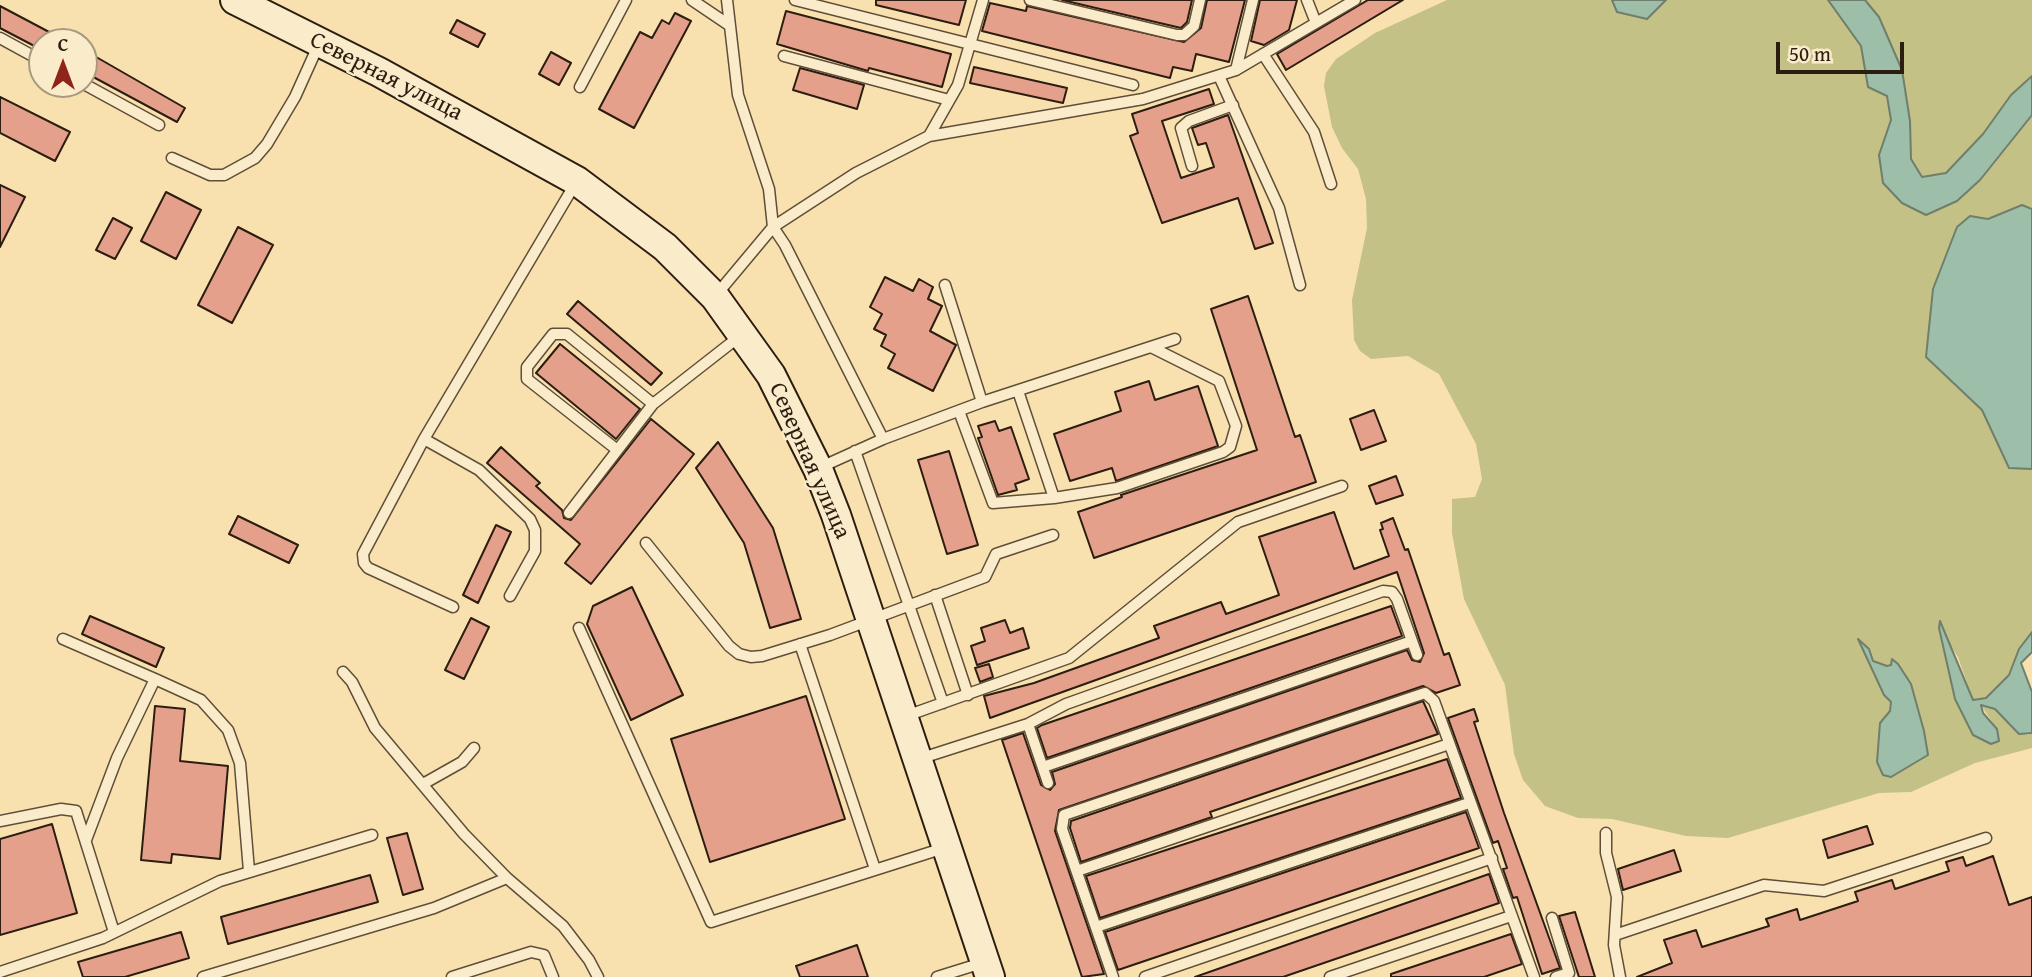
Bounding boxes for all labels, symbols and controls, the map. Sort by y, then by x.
street label: Северная улица [305,26,467,128]
north arrow [28,28,98,98]
scale bar [1780,28,1908,72]
text: С [58,30,68,58]
text: 50 m [1789,38,1831,69]
street label: Северная улица [762,379,856,543]

